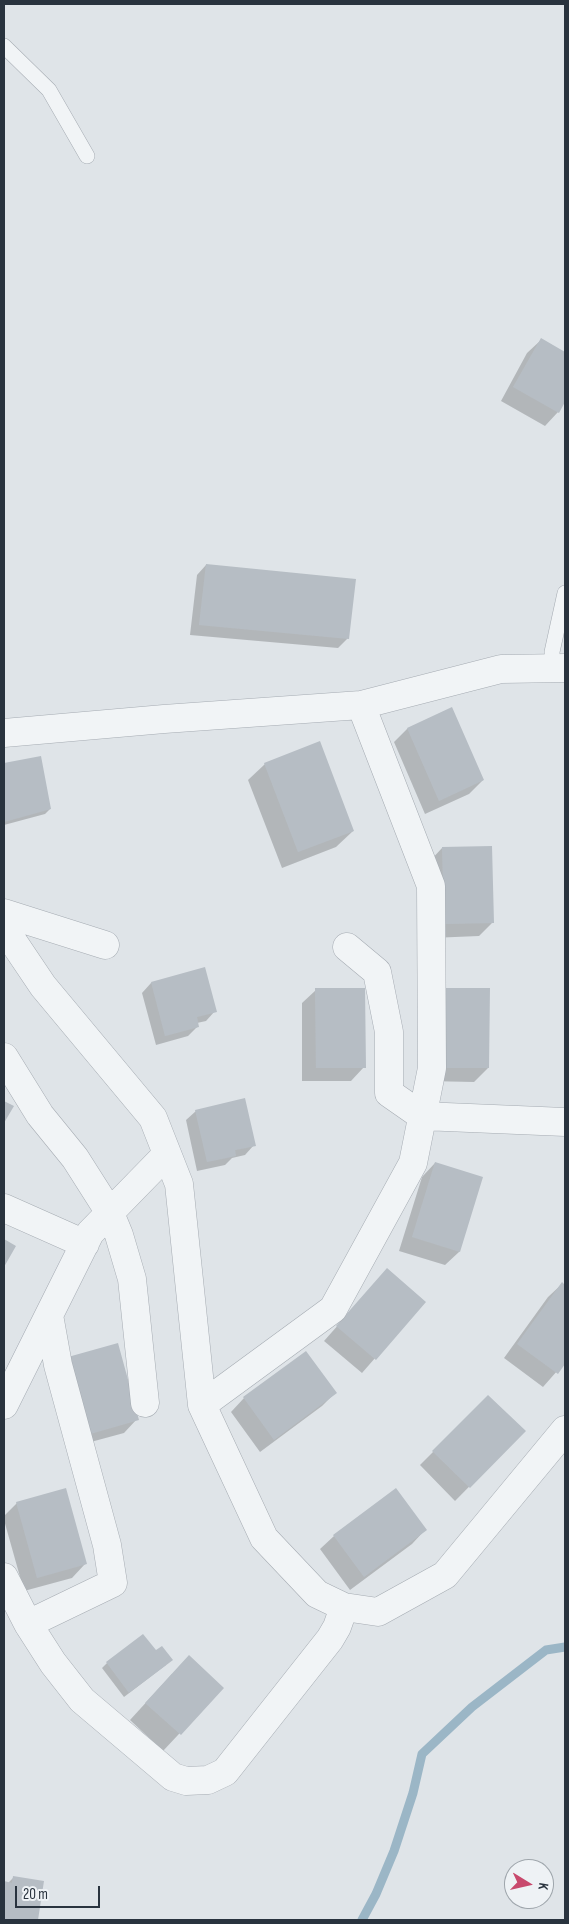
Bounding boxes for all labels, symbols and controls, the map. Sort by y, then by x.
north arrow [504,1859,554,1909]
scale bar [18,1876,102,1908]
text: K [534,1882,552,1891]
text: 20 m [23,1885,48,1904]

